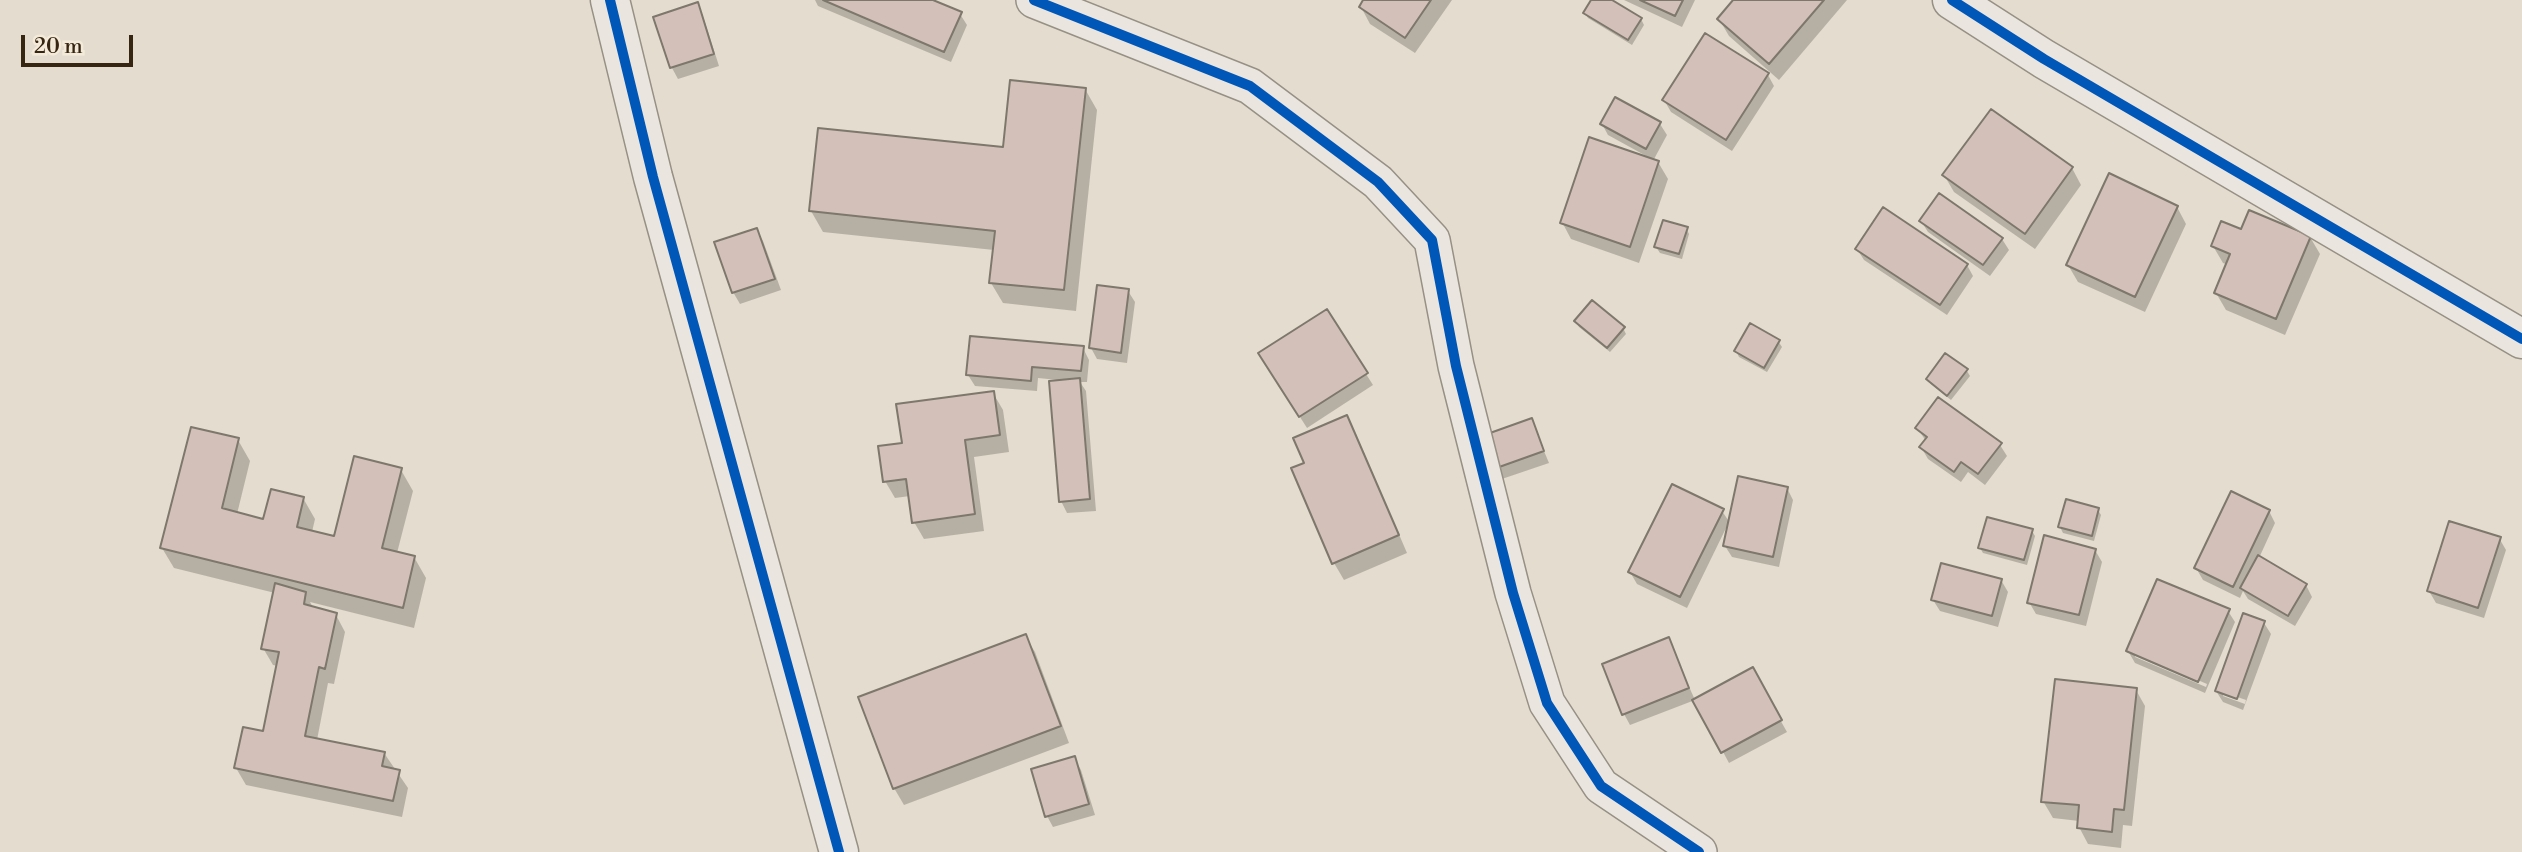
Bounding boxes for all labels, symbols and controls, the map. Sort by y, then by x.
scale bar [24,21,136,65]
text: 20 m [34,34,83,60]

